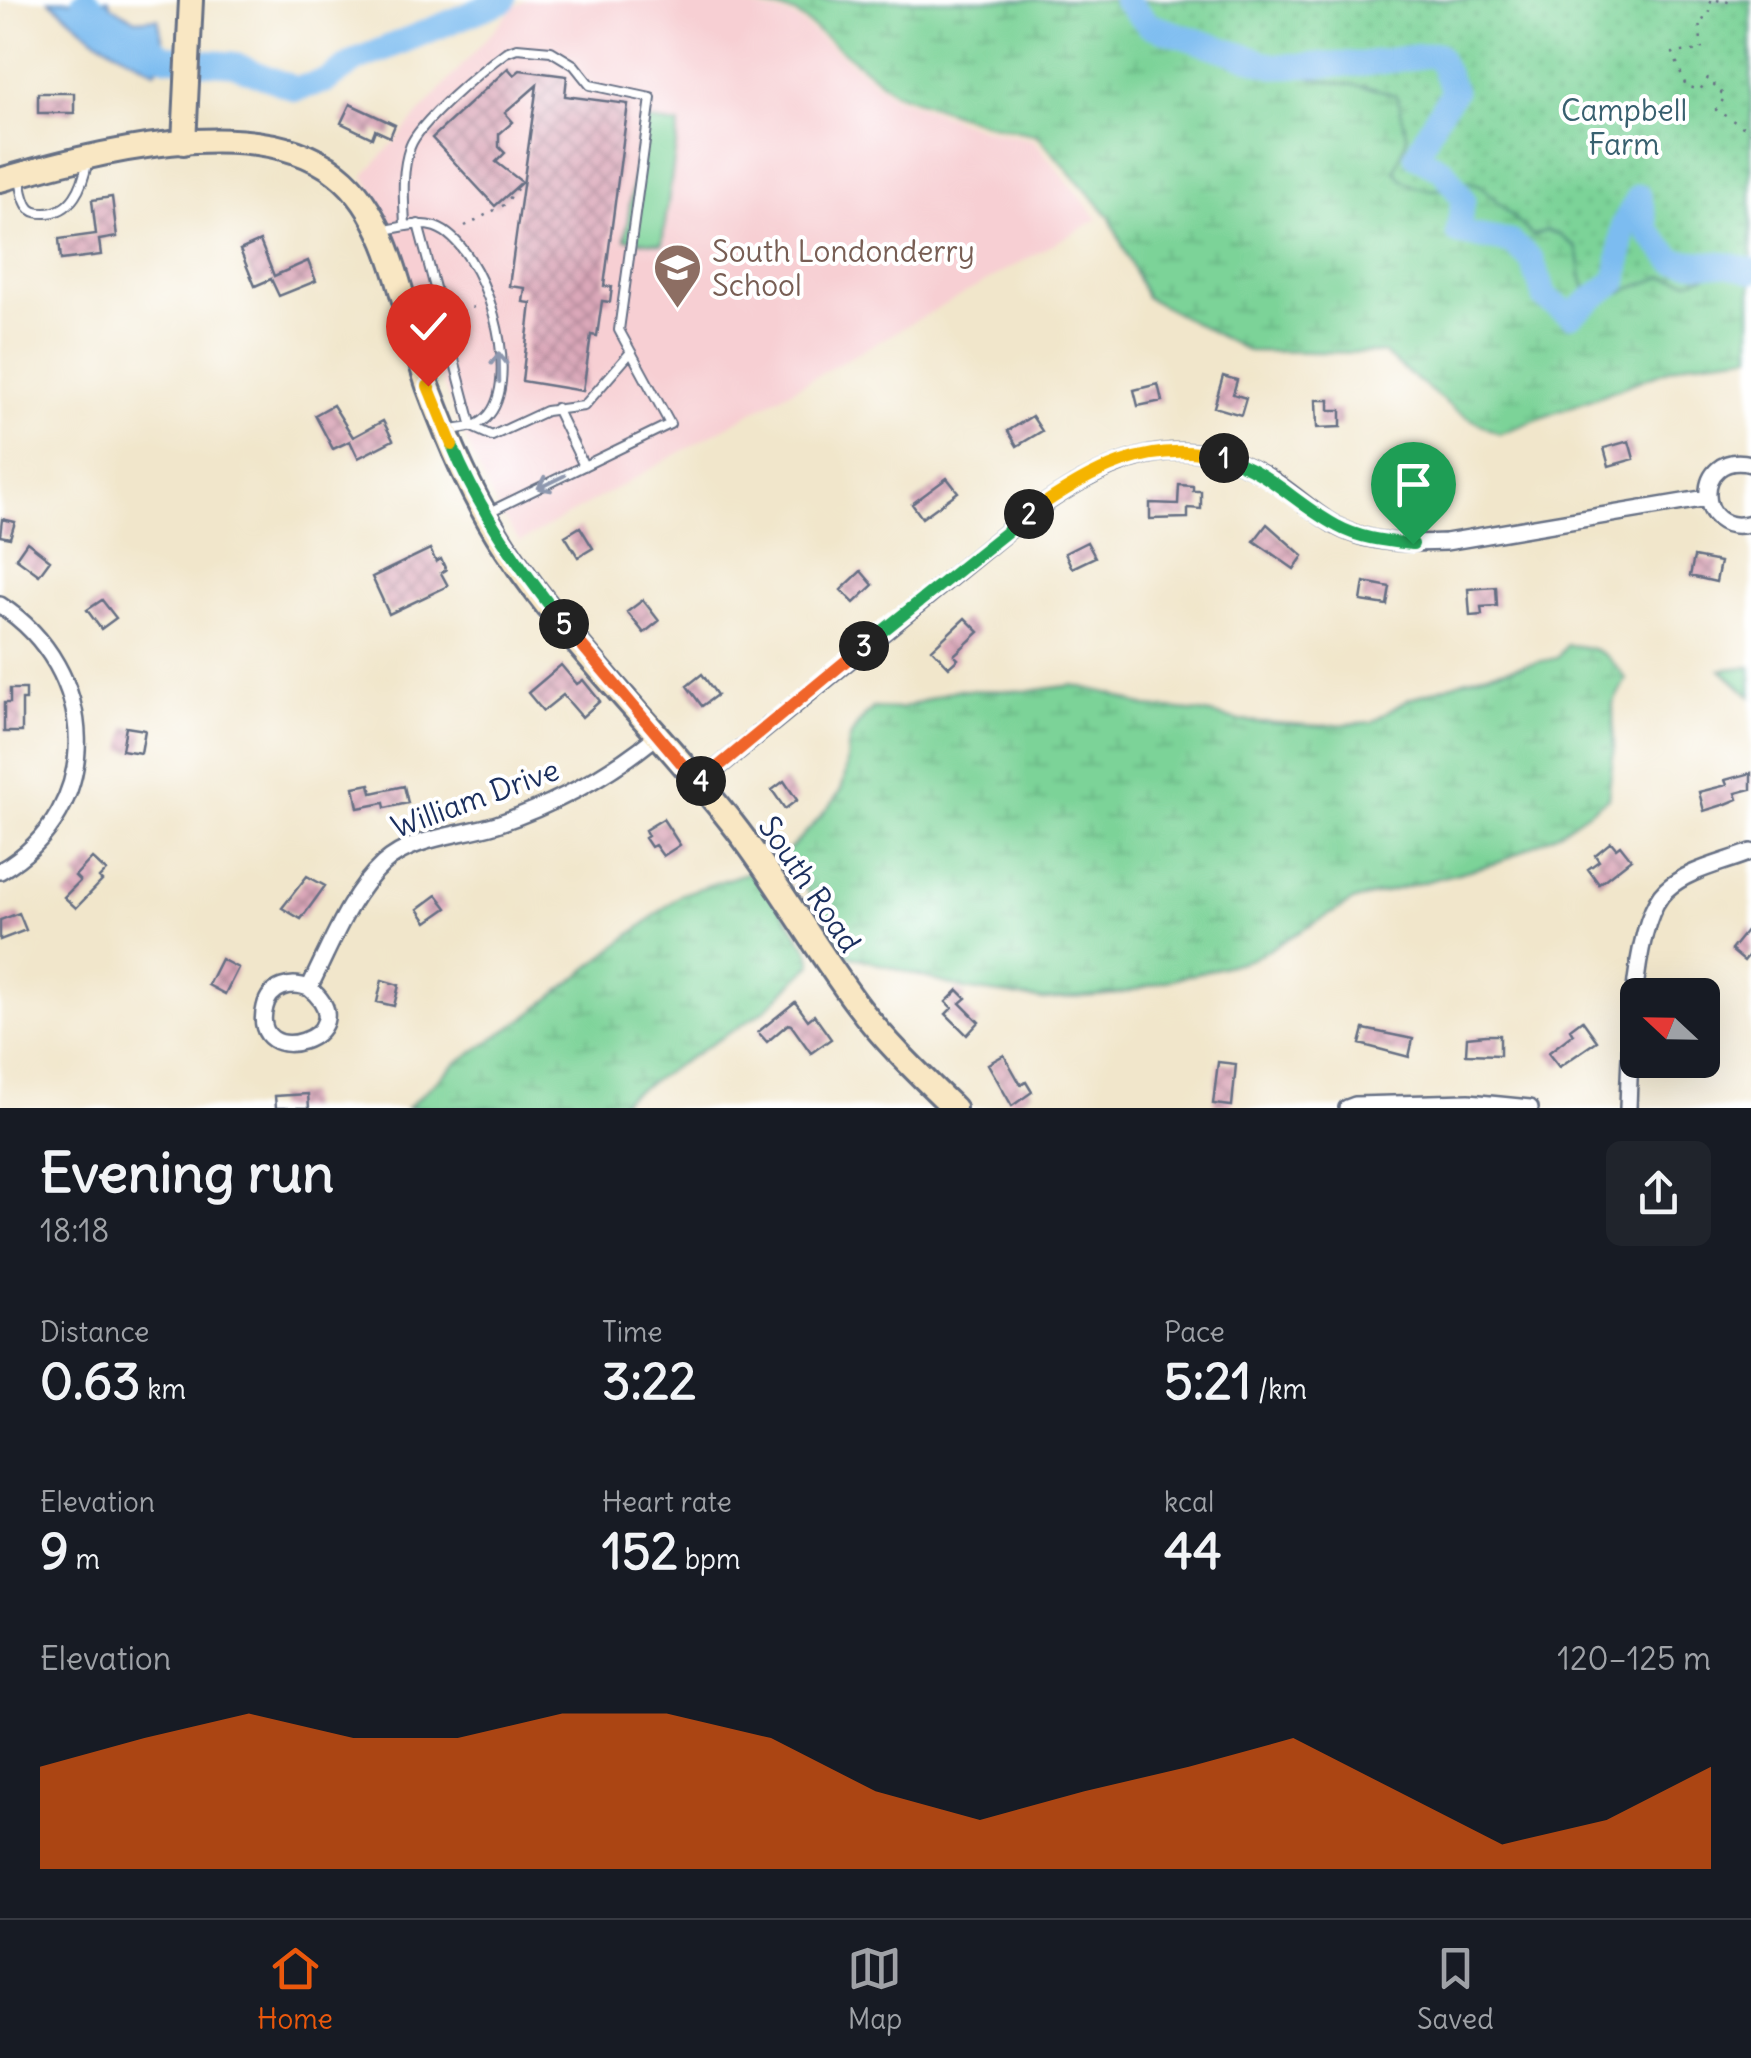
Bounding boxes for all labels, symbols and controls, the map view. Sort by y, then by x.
park label: Campbell Farm [1561,91,1687,163]
place label: South Londonderry School [712,232,975,304]
school or university icon: South Londonderry School [651,242,703,310]
pin [386,284,471,387]
icon: check [401,299,456,354]
one-way arrow [490,352,509,384]
pin: 1 [1199,433,1249,483]
text: 1 [1218,440,1230,476]
pin [1371,442,1456,545]
icon: arrive [1386,457,1441,512]
one-way arrow [537,474,567,493]
pin: 2 [1004,489,1054,539]
text: 2 [1021,496,1037,532]
pin: 5 [539,599,589,649]
text: 5 [556,606,572,642]
pin: 3 [839,621,889,671]
text: 3 [856,628,872,664]
street label: William Drive [386,750,564,846]
pin: 4 [676,756,726,806]
text: 4 [693,763,709,799]
street label: South Road [751,809,869,959]
north arrow [1620,978,1720,1078]
map controls [1620,978,1720,1078]
text: Evening run [40,1138,334,1207]
button: share [1606,1141,1711,1246]
text: 18:18 [40,1210,110,1251]
text: Distance [40,1314,149,1350]
text: Time [602,1314,663,1350]
text: Pace [1164,1314,1225,1350]
text: 0.63 [40,1350,141,1413]
text: 3:22 [602,1350,697,1413]
text: 5:21 [1164,1350,1251,1413]
text: km [141,1371,186,1407]
text: /km [1251,1371,1307,1407]
text: Elevation [40,1484,155,1520]
text: Heart rate [602,1484,732,1520]
text: kcal [1164,1484,1214,1520]
text: 9 [40,1520,69,1583]
text: 152 [602,1520,678,1583]
text: 44 [1164,1520,1222,1583]
text: m [69,1541,100,1577]
text: bpm [678,1541,741,1577]
text: Elevation [40,1638,171,1679]
text: 120–125 m [1557,1638,1711,1679]
tab: Home [257,1941,333,2037]
tab: Map [847,1941,902,2037]
tab: Saved [1417,1941,1494,2037]

